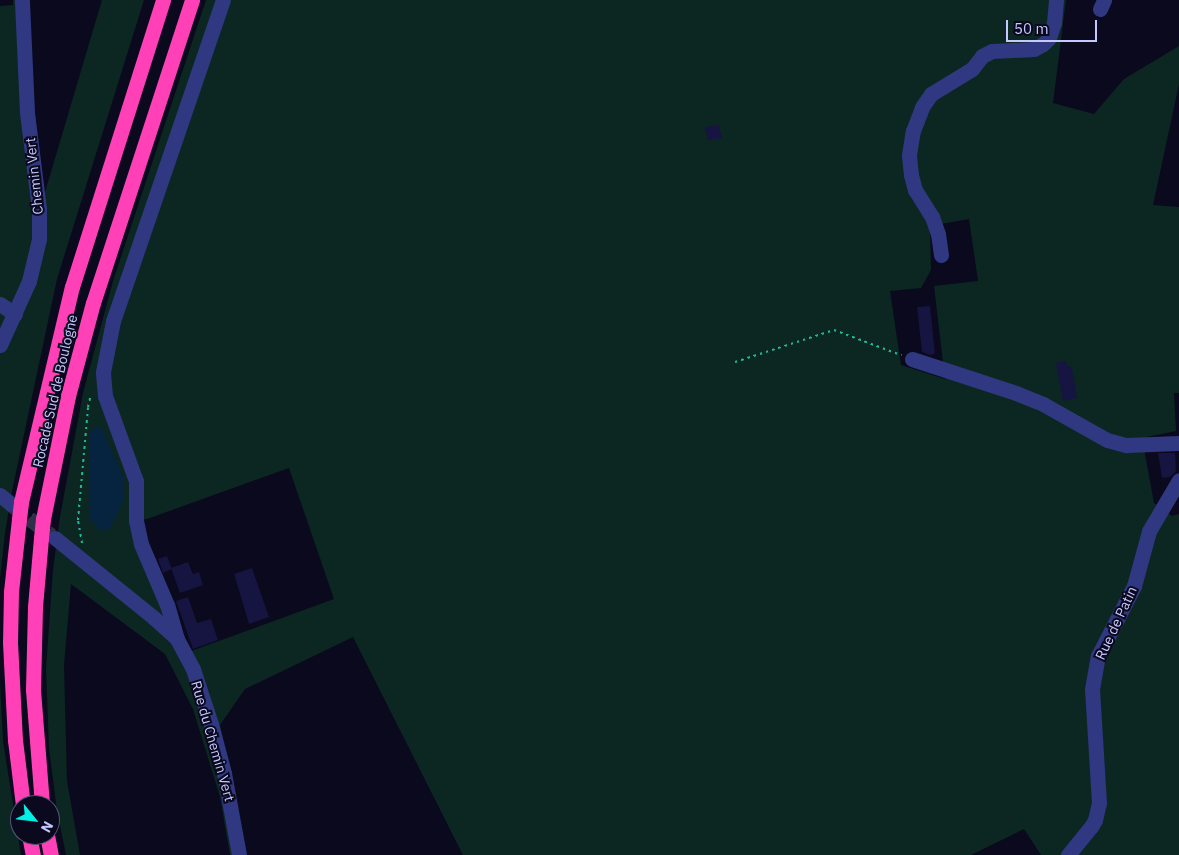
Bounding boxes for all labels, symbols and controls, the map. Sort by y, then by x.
scale bar [1009,10,1100,42]
text: 50 m [1014,19,1049,38]
street label: Chemin Vert [22,137,46,215]
street label: Rocade Sud de Boulogne [29,313,81,469]
street label: Rue de Patin [1092,584,1140,662]
street label: Rue du Chemin Vert [188,679,238,803]
north arrow [10,795,60,845]
text: N [37,818,58,836]

